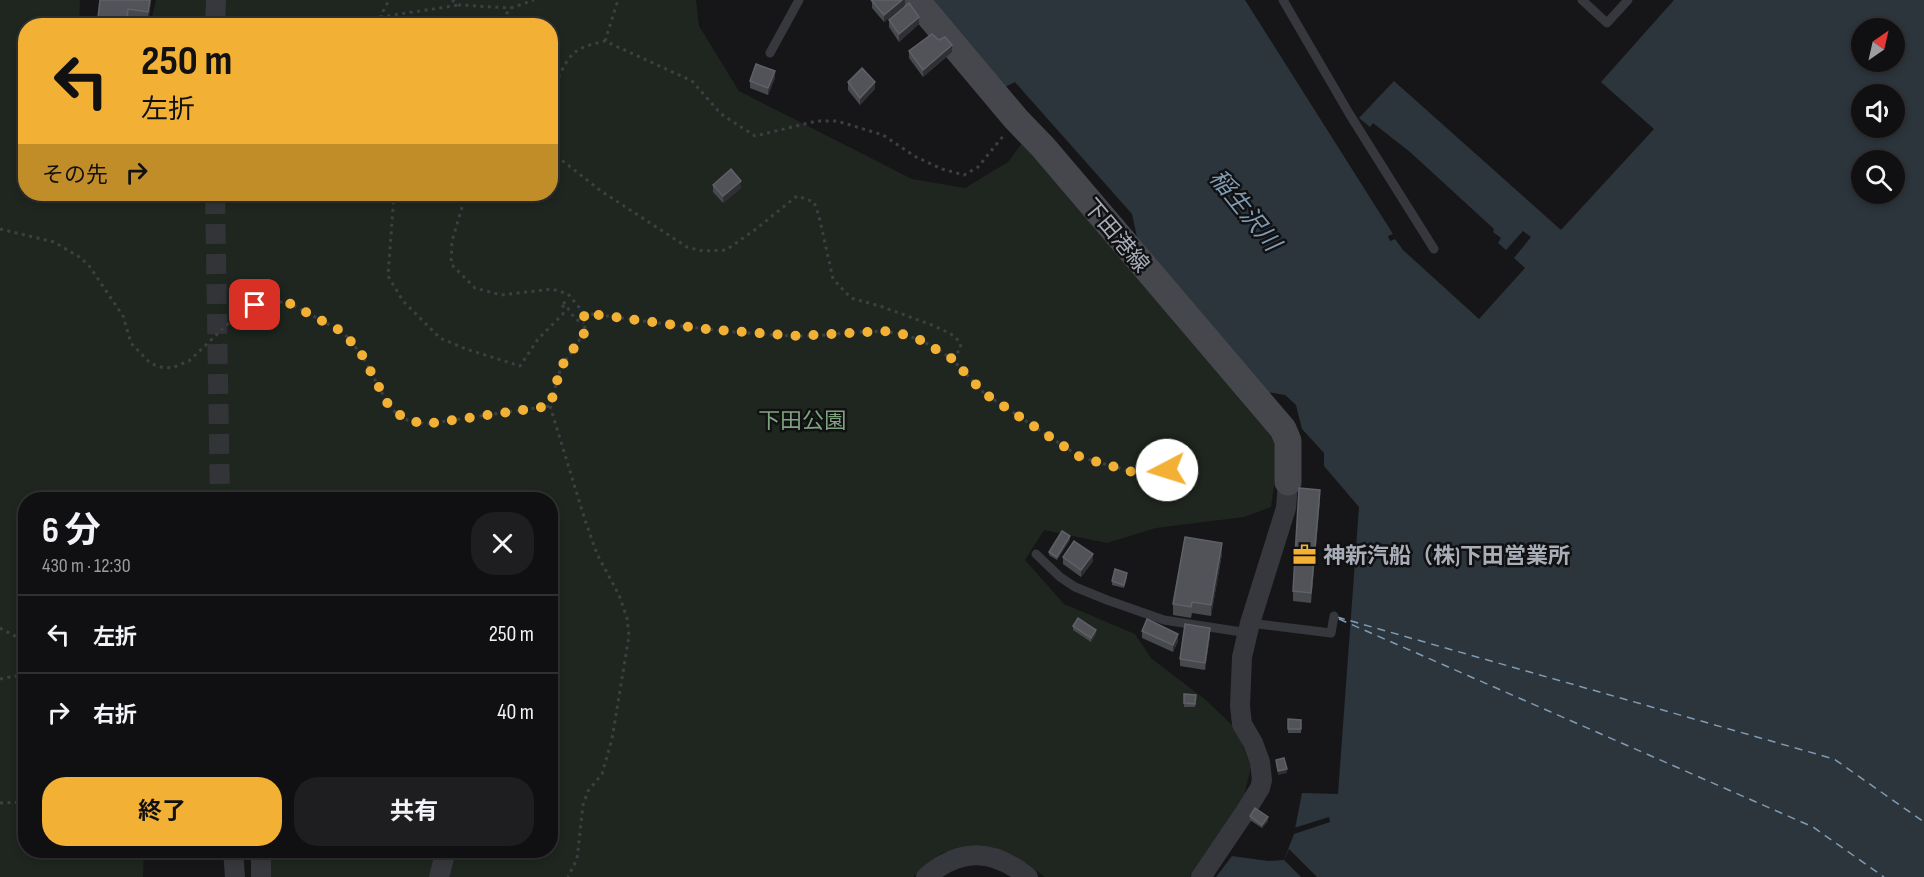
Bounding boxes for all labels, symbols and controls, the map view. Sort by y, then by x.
north arrow [1851,18,1905,72]
map controls [1851,18,1905,204]
text: 250 m [141,36,232,87]
icon: left [42,42,120,120]
button: sound [1851,84,1905,138]
text: 左折 [141,94,195,126]
button: search [1851,150,1905,204]
icon: right [120,156,153,189]
text: その先 [42,162,108,189]
water label: 稲生沢川 [1203,164,1288,259]
street label: 下田港線 [1077,194,1154,278]
pin [229,279,280,330]
icon: arrive [238,288,271,321]
park label: 下田公園 [758,408,846,435]
position arrow [1135,438,1199,502]
text: 6 分 [42,510,101,553]
button: close [471,512,534,575]
office icon: 神新汽船（株)下田営業所 [1292,542,1318,568]
place label: 神新汽船（株)下田営業所 [1323,543,1570,570]
text: 430 m · 12:30 [42,554,131,578]
icon: left [42,618,75,651]
text: 250 m [489,621,534,648]
text: 左折 [93,624,137,651]
icon: right [42,696,75,729]
text: 40 m [497,699,534,726]
text: 右折 [93,702,137,729]
button: 終了 [42,777,282,846]
button: 共有 [294,777,534,846]

